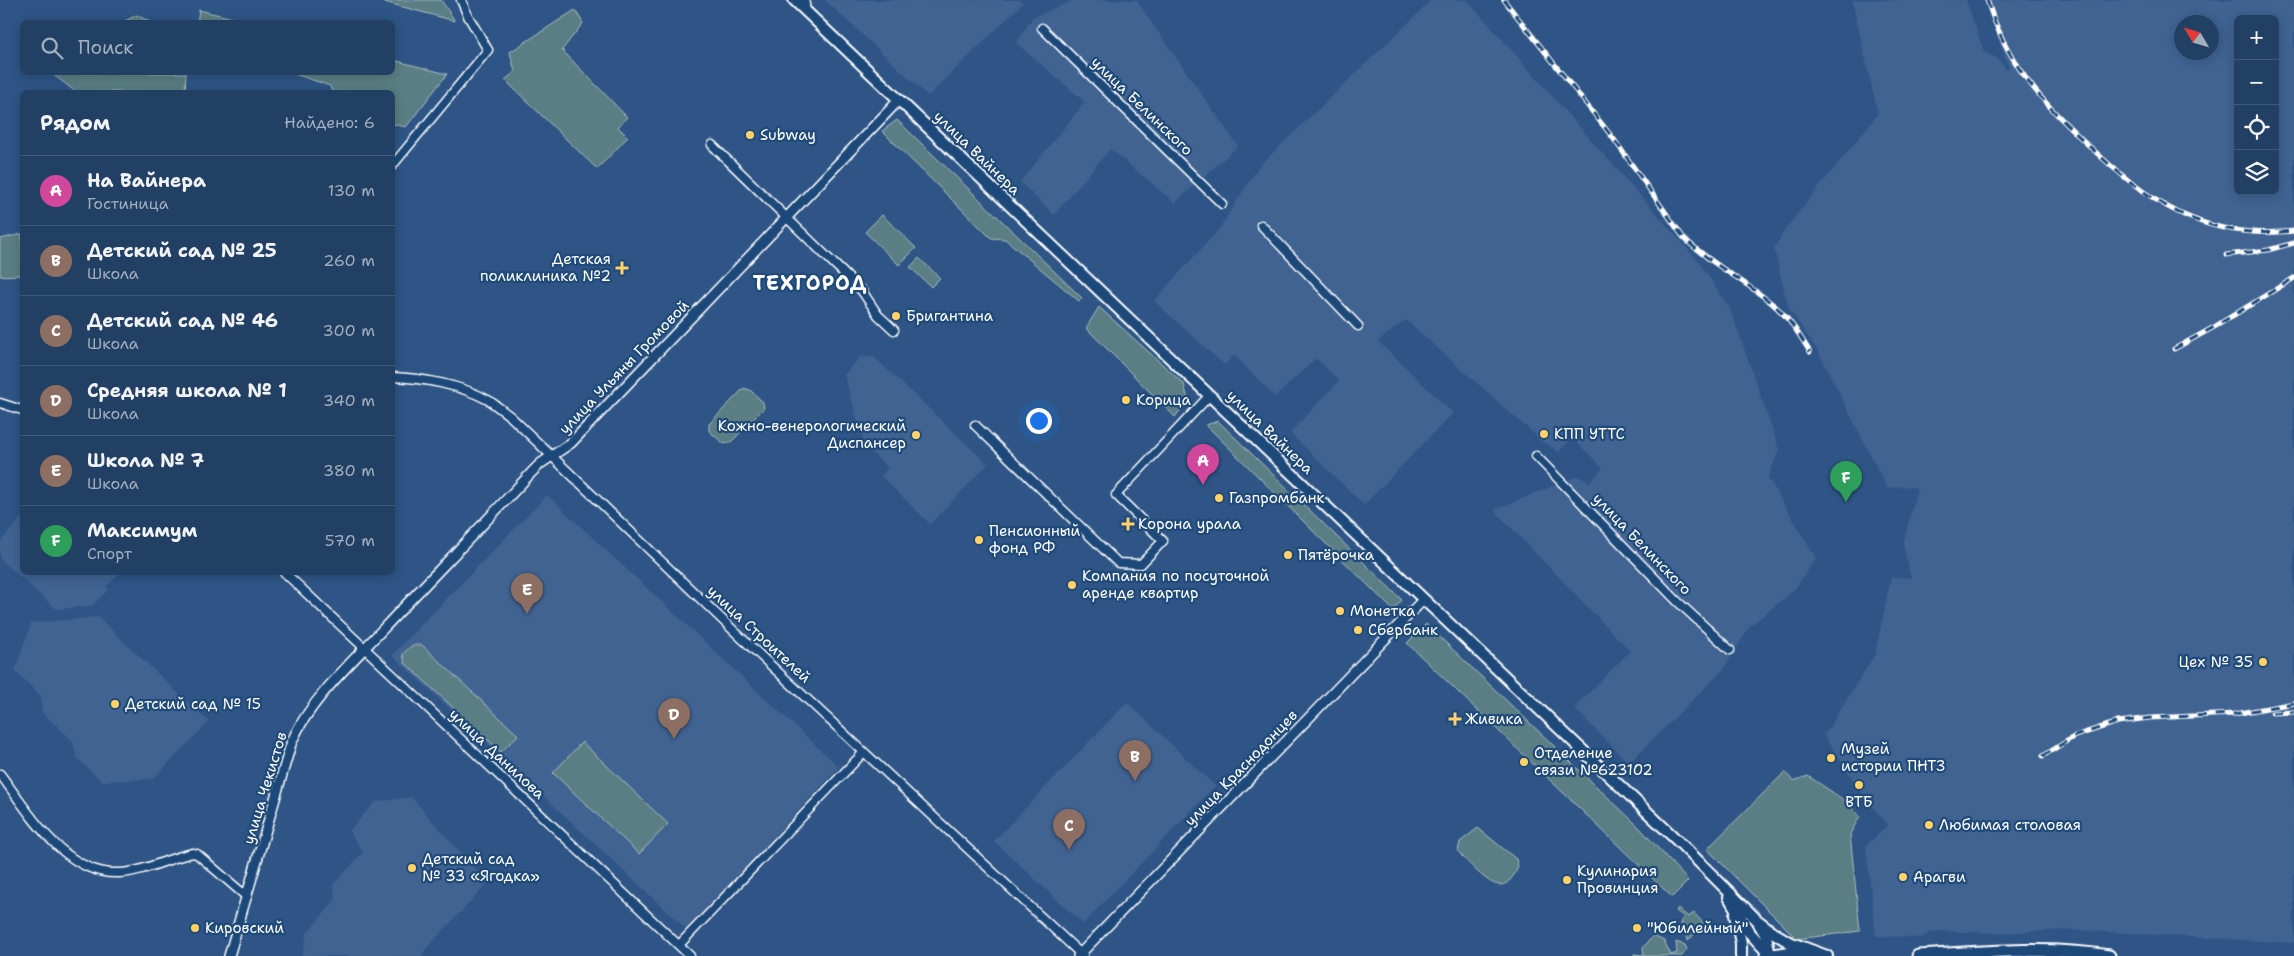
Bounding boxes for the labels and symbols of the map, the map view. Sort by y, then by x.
north arrow [2174,15,2219,60]
street label: улица Белинского [1087,52,1197,160]
street label: улица Вайнера [929,107,1025,200]
place label: Subway [760,125,816,145]
marker: Subway [744,129,756,141]
place label: Детская поликлиника №2 [480,249,611,286]
marker: Детская поликлиника №2 [615,261,629,275]
district label: ТЕХГОРОД [753,270,867,296]
street label: улица Ульяны Громовой [555,296,694,438]
place label: Бригантина [906,306,994,326]
marker: Бригантина [890,310,902,322]
street label: улица Вайнера [1222,386,1318,479]
place label: Корица [1136,390,1192,410]
marker: Корица [1120,394,1132,406]
your location [1026,408,1052,434]
place label: Кожно-венерологический Диспансер [718,416,906,453]
place label: КПП УТТС [1554,424,1625,444]
marker: КПП УТТС [1538,428,1550,440]
marker: Кожно-венерологический Диспансер [910,429,922,441]
pin: A [1187,444,1219,485]
pin: F [1830,461,1862,502]
place label: Газпромбанк [1229,488,1325,508]
street label: улица Белинского [1588,489,1696,599]
marker: Газпромбанк [1213,492,1225,504]
place label: Корона урала [1138,514,1242,534]
marker: Корона урала [1122,518,1134,530]
place label: Пенсионный фонд РФ [989,521,1081,558]
marker: Пенсионный фонд РФ [973,534,985,546]
place label: Пятёрочка [1298,545,1375,565]
marker: Пятёрочка [1282,549,1294,561]
place label: Компания по посуточной аренде квартир [1082,566,1270,603]
pin: E [511,573,543,614]
marker: Компания по посуточной аренде квартир [1066,579,1078,591]
street label: улица Строителей [703,581,815,687]
place label: Монетка [1350,601,1416,621]
marker: Монетка [1334,605,1346,617]
place label: Сбербанк [1368,620,1438,640]
marker: Сбербанк [1352,624,1364,636]
place label: Цех № 35 [2179,652,2253,672]
marker: Цех № 35 [2257,656,2269,668]
place label: Детский сад № 15 [125,694,261,714]
marker: Детский сад № 15 [109,698,121,710]
pin: D [658,698,690,739]
street label: улица Данилова [445,704,550,804]
street label: улица Краснодонцев [1180,705,1302,831]
place label: Живика [1465,709,1523,729]
marker: Живика [1449,713,1461,725]
street label: улица Чекистов [238,729,292,847]
place label: Музей истории ПНТЗ [1841,739,1945,776]
pin: B [1119,740,1151,781]
place label: Отделение связи №623102 [1534,743,1653,780]
marker: Музей истории ПНТЗ [1825,752,1837,764]
marker: Отделение связи №623102 [1518,756,1530,768]
marker: ВТБ [1853,779,1865,791]
place label: ВТБ [1845,792,1873,812]
pin: C [1053,809,1085,850]
place label: Любимая столовая [1939,815,2081,835]
marker: Любимая столовая [1923,819,1935,831]
place label: Детский сад № 33 «Ягодка» [422,849,540,886]
place label: Кулинария Провинция [1577,861,1658,898]
marker: Детский сад № 33 «Ягодка» [406,862,418,874]
place label: Арагви [1913,867,1966,887]
marker: Арагви [1897,871,1909,883]
marker: Кулинария Провинция [1561,874,1573,886]
place label: Кировский [205,918,284,938]
place label: "Юбилейный" [1647,918,1748,938]
marker: Кировский [189,922,201,934]
marker: "Юбилейный" [1631,922,1643,934]

